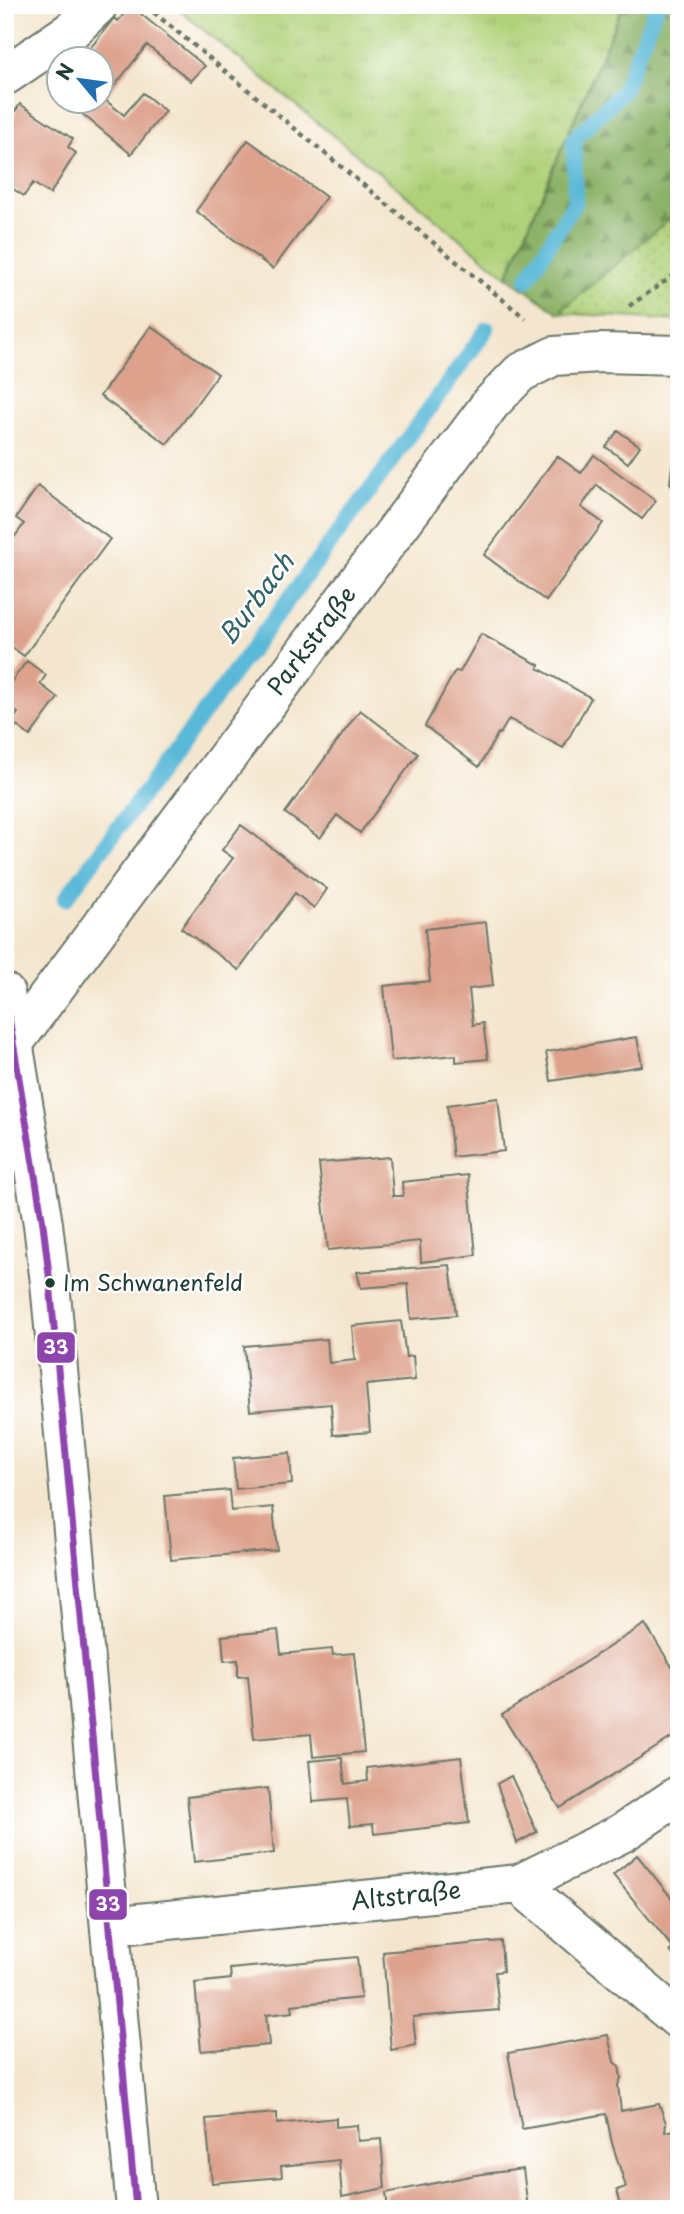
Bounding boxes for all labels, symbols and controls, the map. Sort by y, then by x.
north arrow [46,46,116,116]
text: N [48,58,80,85]
water label: Burbach [207,543,303,652]
street label: Parkstraße [257,578,363,702]
place label: Im Schwanenfeld [63,1265,243,1298]
marker: Im Schwanenfeld [43,1276,57,1290]
line badge: 33 [36,1331,76,1364]
text: 33 [44,1332,68,1360]
street label: Altstraße [349,1870,463,1918]
line badge: 33 [88,1888,128,1921]
text: 33 [96,1889,120,1917]

